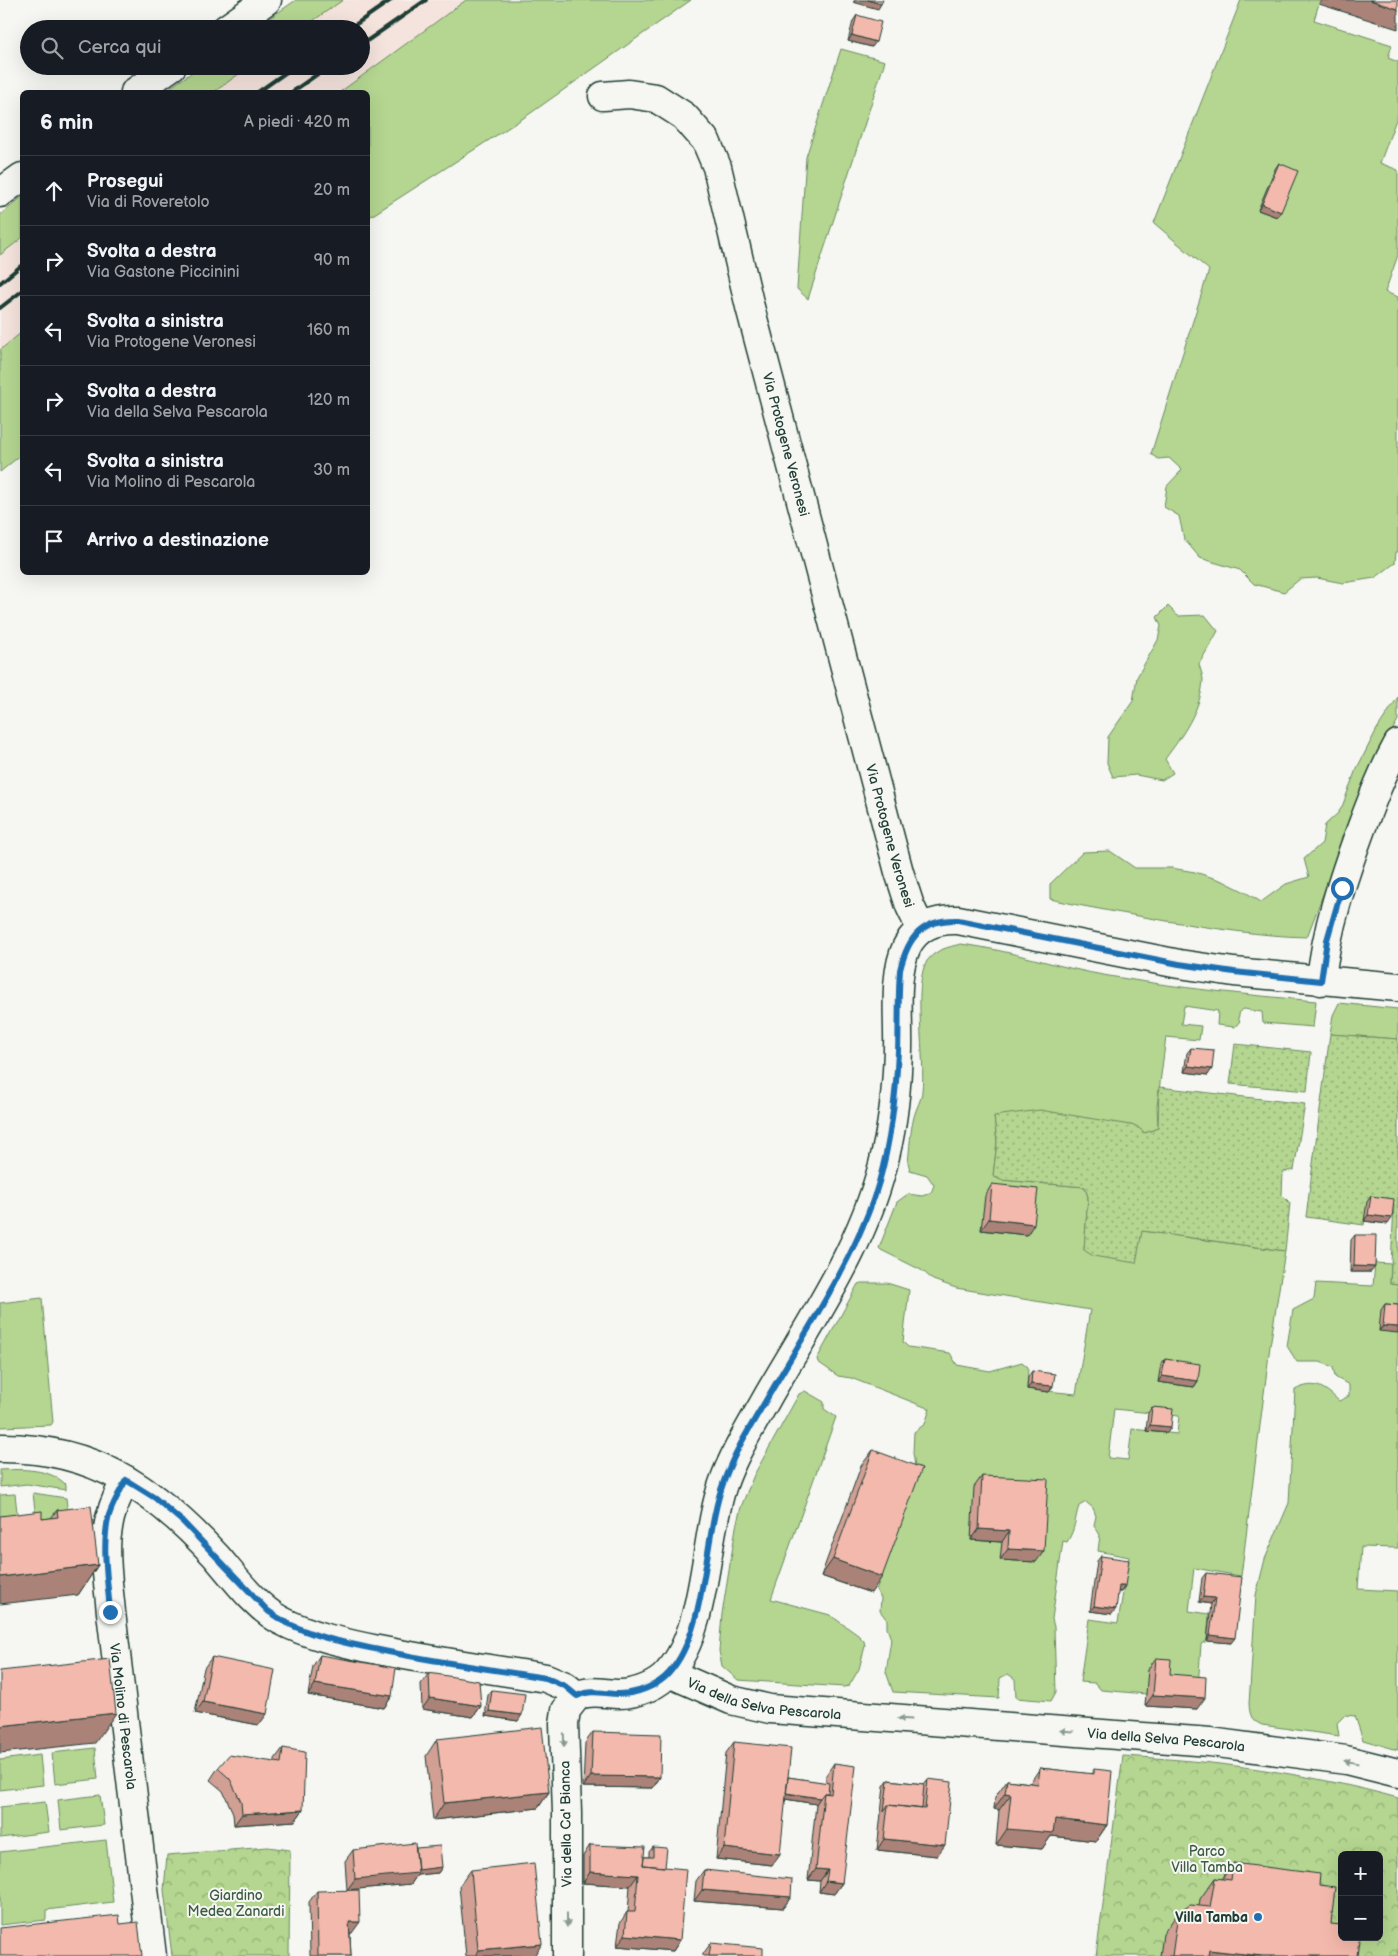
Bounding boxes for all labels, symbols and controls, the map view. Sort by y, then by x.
search box [20,20,370,75]
icon: search [38,34,66,62]
text: Cerca qui [78,36,161,59]
text: 6 min [40,110,93,135]
text: A piedi · 420 m [244,113,350,132]
text: Prosegui [87,170,163,193]
icon: ahead [40,177,68,205]
text: 20 m [314,181,350,200]
text: Via di Roveretolo [87,193,210,212]
text: Svolta a destra [87,240,217,263]
icon: right [40,247,68,275]
text: 90 m [314,251,350,270]
text: Via Gastone Piccinini [87,263,239,282]
text: Svolta a sinistra [87,310,224,333]
icon: left [40,317,68,345]
text: 160 m [307,321,350,340]
text: Via Protogene Veronesi [87,333,256,352]
street label: Via Protogene Veronesi [759,371,813,518]
text: Svolta a destra [87,380,217,403]
icon: right [40,387,68,415]
text: 120 m [307,391,350,410]
text: Via della Selva Pescarola [87,403,268,422]
text: Svolta a sinistra [87,450,224,473]
icon: left [40,457,68,485]
text: 30 m [313,461,350,480]
text: Via Molino di Pescarola [87,473,255,492]
icon: arrive [40,527,68,555]
text: Arrivo a destinazione [87,529,269,552]
street label: Via Protogene Veronesi [862,762,918,909]
route start [1331,877,1354,900]
route end [99,1601,122,1624]
street label: Via Molino di Pescarola [106,1642,141,1791]
street label: Via della Selva Pescarola [685,1674,842,1723]
one-way arrow [897,1715,913,1723]
street label: Via della Selva Pescarola [1087,1724,1246,1755]
one-way arrow [1059,1727,1075,1735]
one-way arrow [560,1732,568,1748]
one-way arrow [1342,1757,1358,1765]
street label: Via della Ca' Bianca [556,1760,576,1887]
park label: Parco Villa Tamba [1171,1843,1243,1876]
map controls [1338,1851,1383,1941]
button: + [1338,1851,1383,1896]
park label: Giardino Medea Zanardi [188,1887,284,1920]
button: − [1338,1896,1383,1941]
place label: Villa Tamba [1175,1909,1248,1926]
marker: Villa Tamba [1252,1911,1264,1923]
one-way arrow [563,1912,571,1928]

